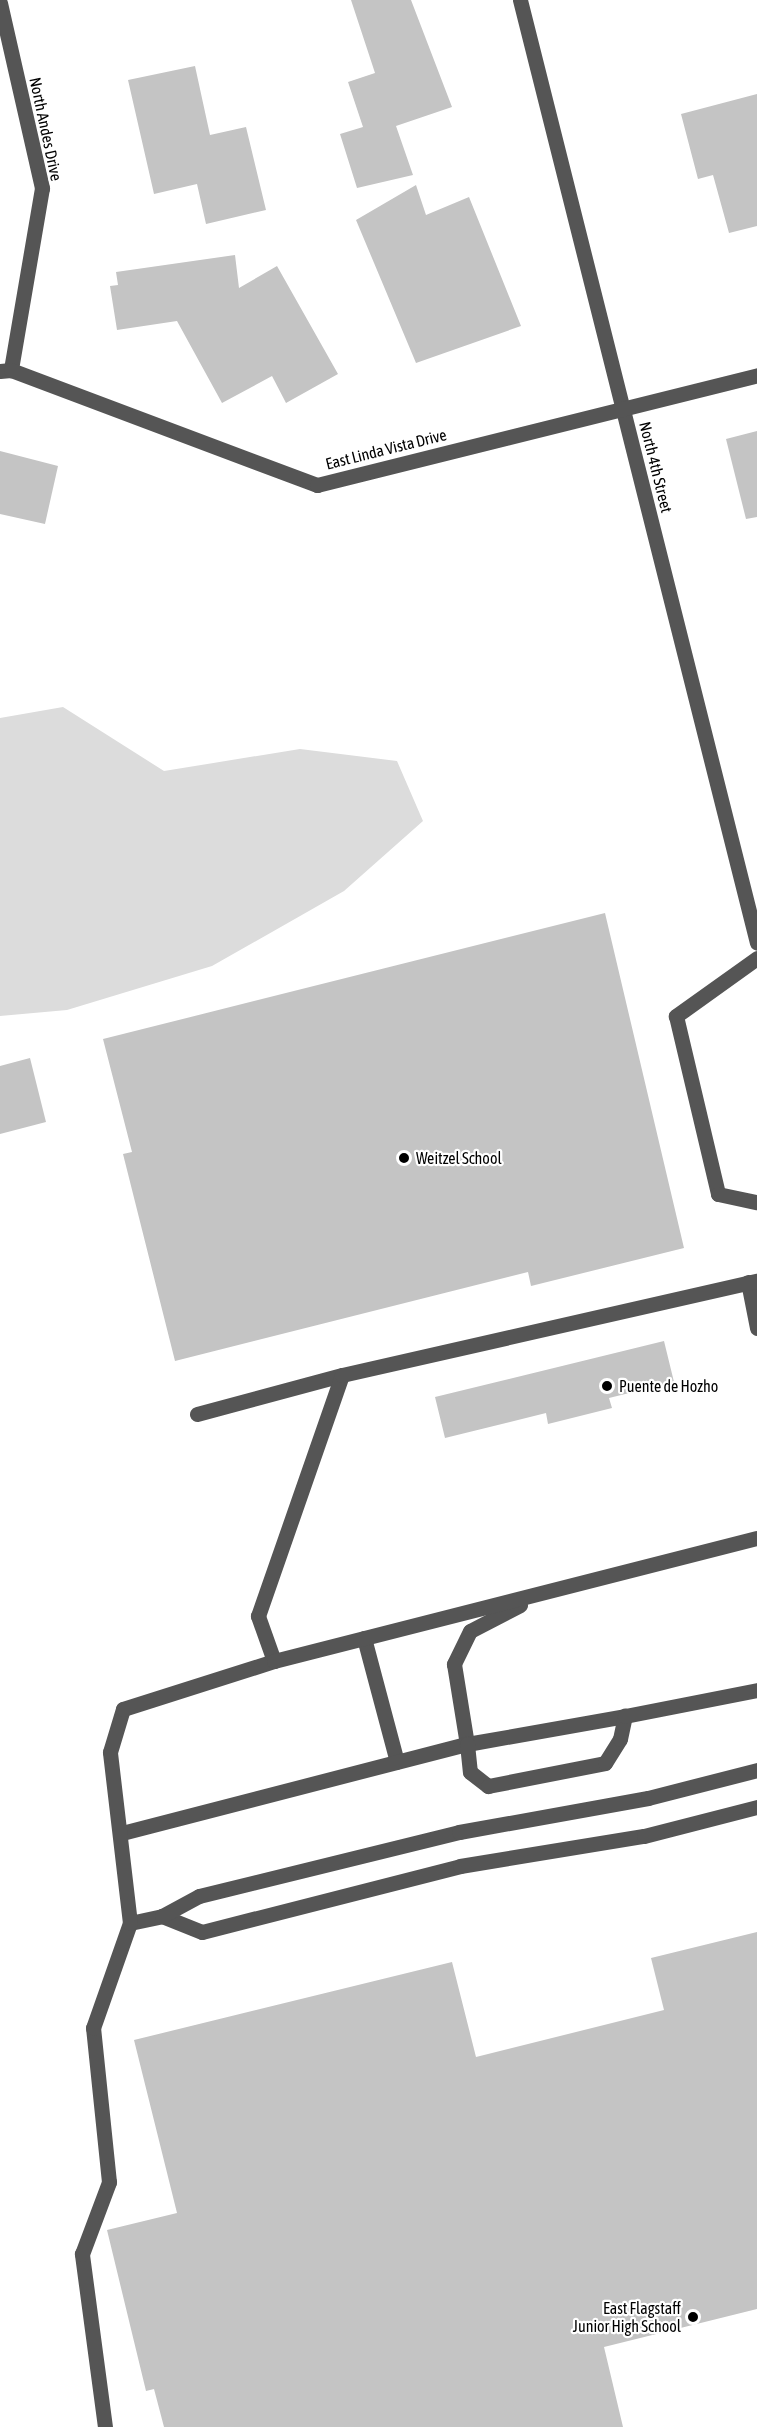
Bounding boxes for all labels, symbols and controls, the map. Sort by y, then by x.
street label: North Andes Drive [26,75,66,183]
street label: North 4th Street [635,419,677,515]
street label: East Linda Vista Drive [324,425,448,473]
place label: Weitzel School [416,1148,502,1168]
marker: Weitzel School [397,1151,411,1165]
place label: Puente de Hozho [619,1376,718,1396]
marker: Puente de Hozho [600,1379,614,1393]
place label: East Flagstaff Junior High School [573,2298,681,2336]
marker: East Flagstaff Junior High School [686,2310,700,2324]

